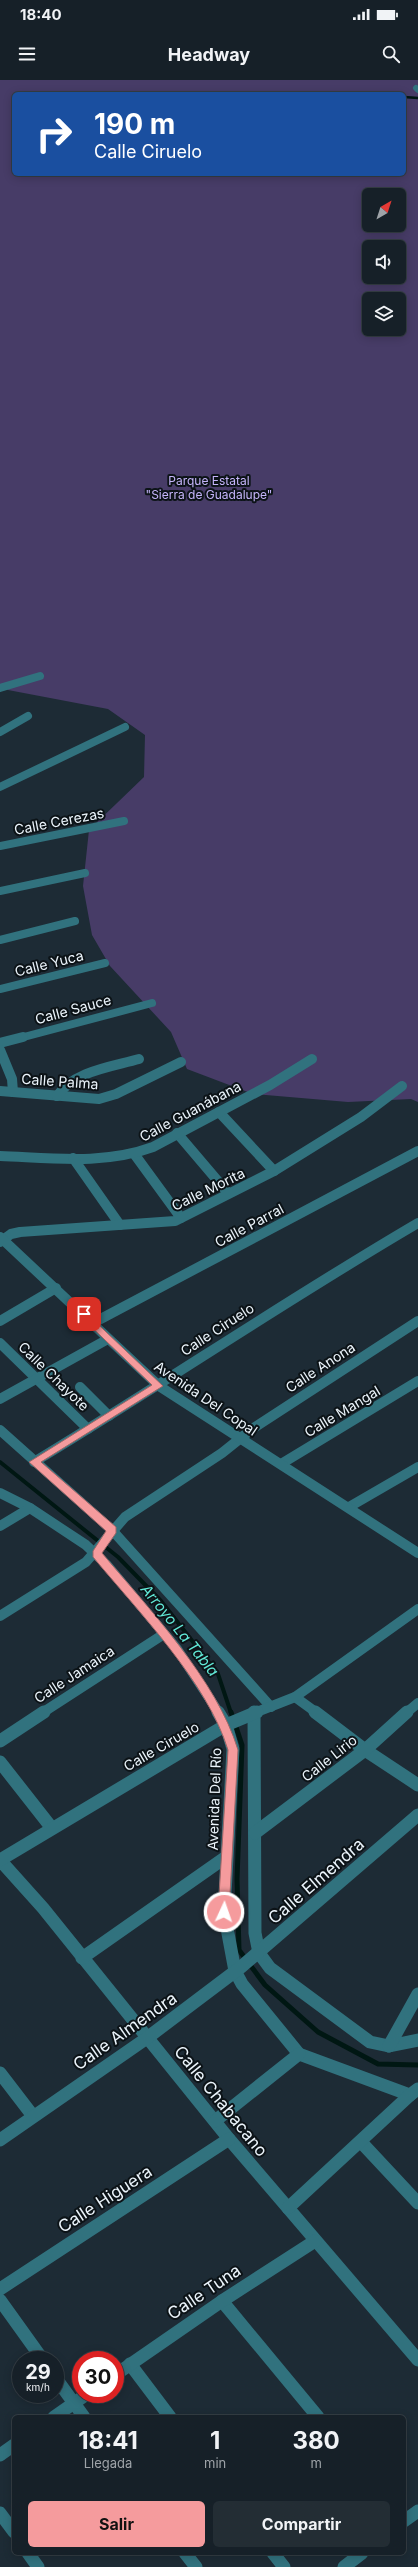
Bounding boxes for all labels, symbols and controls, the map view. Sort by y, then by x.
text: 18:40 [20,5,62,24]
icon: menu [16,43,38,65]
icon: search [380,43,402,65]
text: Headway [168,44,250,65]
text: 190 m [94,107,175,141]
icon: right [28,108,80,160]
text: Calle Ciruelo [94,141,202,162]
north arrow [362,188,406,232]
map controls [362,188,406,336]
button: sound [362,240,406,284]
button: layers [362,292,406,336]
park label: Parque Estatal "Sierra de Guadalupe" [146,473,272,502]
street label: Calle Cerezas [13,804,105,838]
street label: Calle Yuca [13,946,85,980]
street label: Calle Sauce [33,991,113,1027]
street label: Calle Palma [21,1070,99,1092]
street label: Calle Guanábana [136,1077,244,1145]
street label: Calle Morita [169,1164,247,1214]
street label: Calle Parral [212,1200,286,1250]
pin [67,1297,101,1331]
street label: Calle Ciruelo [177,1299,257,1359]
icon: arrive [73,1303,95,1325]
street label: Calle Chayote [15,1338,93,1414]
street label: Calle Anona [282,1338,358,1396]
street label: Avenida Del Copal [151,1357,261,1439]
street label: Calle Mangal [301,1382,383,1440]
water label: Arroyo La Tabla [136,1579,223,1680]
street label: Calle Jamaica [31,1642,117,1706]
street label: Calle Ciruelo [120,1718,202,1774]
street label: Calle Lirio [298,1731,360,1785]
street label: Avenida Del Río [204,1747,224,1851]
street label: Calle Elmendra [264,1834,368,1928]
position arrow [203,1891,245,1933]
street label: Calle Almendra [69,1988,181,2074]
street label: Calle Chabacano [170,2042,272,2160]
street label: Calle Higuera [54,2161,156,2237]
street label: Calle Tuna [163,2260,245,2324]
speed limit sign: 30 [72,2351,124,2403]
text: 29 [25,2360,51,2384]
text: km/h [26,2381,50,2393]
text: 18:41 [78,2426,138,2455]
text: 1 [210,2426,220,2455]
text: 380 [292,2426,340,2455]
text: Llegada [84,2455,132,2471]
text: min [204,2455,226,2471]
text: m [310,2455,322,2471]
button: Salir [28,2501,205,2547]
button: Compartir [213,2501,390,2547]

